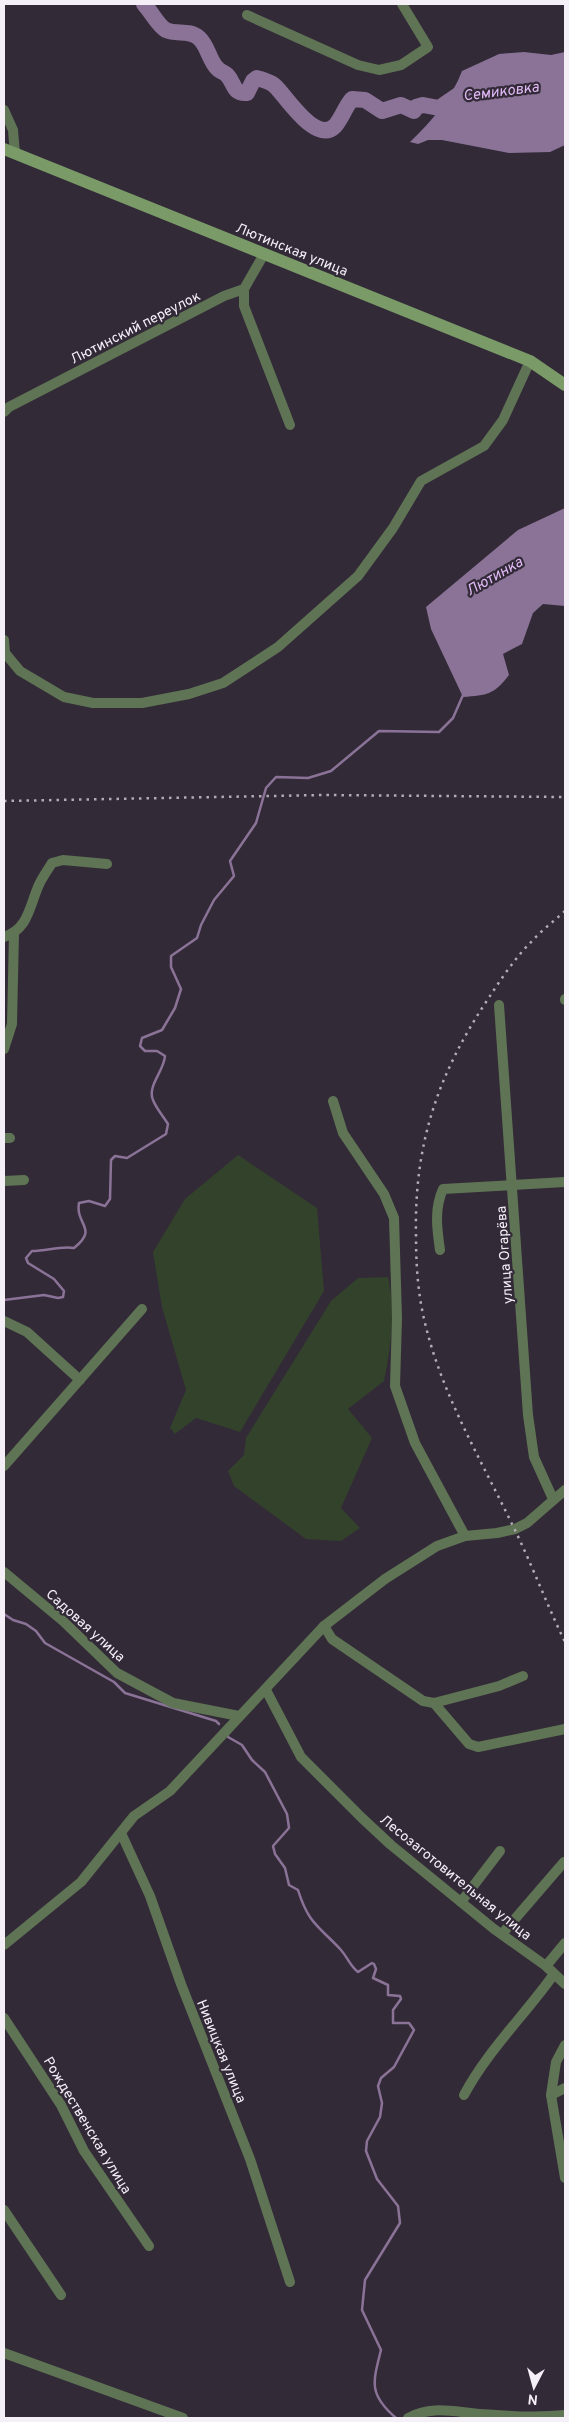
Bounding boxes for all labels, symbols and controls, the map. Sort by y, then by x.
water label: Семиковка [462,78,540,107]
street label: Лютинская улица [233,220,350,281]
street label: Лютинский переулок [68,288,204,369]
water label: Лютинка [463,553,527,601]
street label: улица Огарёва [494,1205,517,1305]
street label: Садовая улица [42,1586,128,1666]
street label: Лесозаготовительная улица [376,1812,534,1945]
street label: Нивицкая улица [192,1997,249,2106]
street label: Рождественская улица [39,2054,134,2197]
north arrow [509,2362,559,2412]
text: N [527,2389,539,2407]

